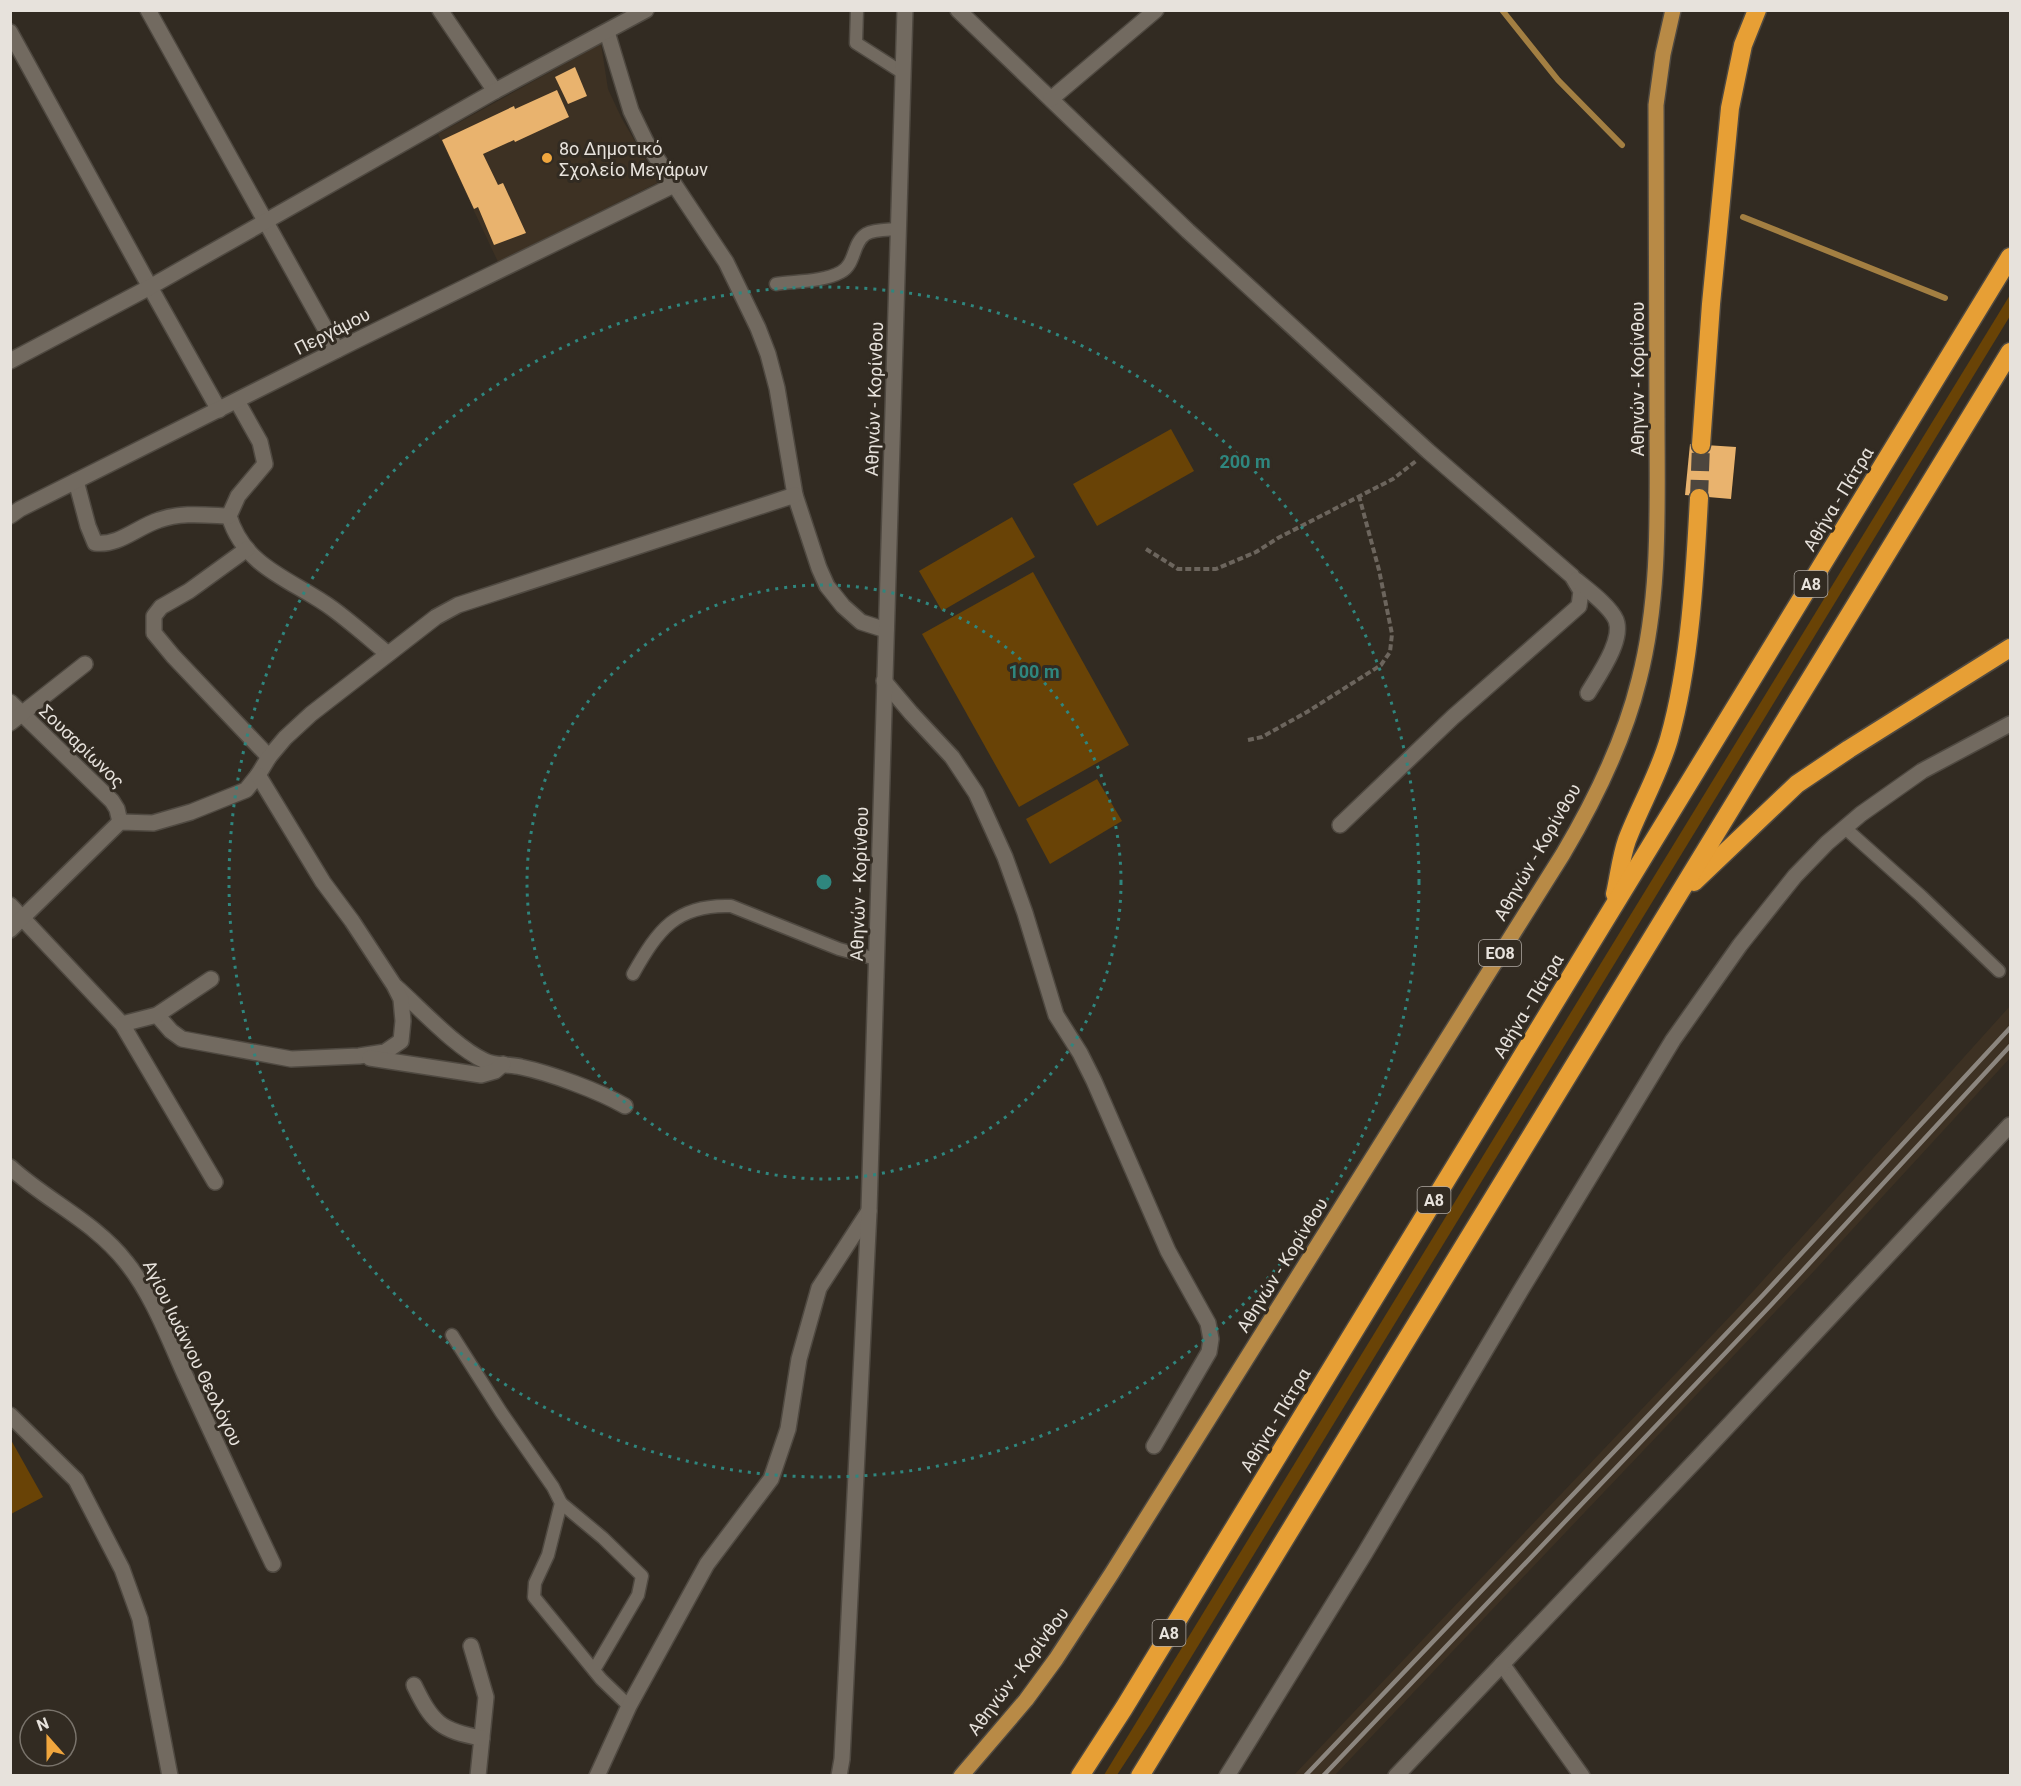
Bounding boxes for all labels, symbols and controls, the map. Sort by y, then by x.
place label: 8ο Δημοτικό Σχολείο Μεγάρων [559,138,708,180]
marker: 8ο Δημοτικό Σχολείο Μεγάρων [540,151,554,165]
street label: Αθηνών - Κορίνθου [1627,302,1648,456]
street label: Περγάμου [291,303,373,359]
street label: Αθηνών - Κορίνθου [861,321,887,477]
street label: Αθήνα - Πάτρα [1799,442,1878,555]
text: 200 m [1219,451,1271,472]
road number: Α8 [1794,571,1828,597]
text: 100 m [1008,661,1060,682]
street label: Σουσαρίωνος [35,700,129,792]
street label: Αθηνών - Κορίνθου [1489,780,1585,924]
street label: Αθηνών - Κορίνθου [846,806,872,962]
centre of rings [814,872,834,892]
road number: ΕΟ8 [1479,940,1521,966]
street label: Αθήνα - Πάτρα [1489,949,1568,1062]
road number: Α8 [1418,1187,1450,1213]
street label: Αθηνών - Κορίνθου [1232,1194,1332,1336]
street label: Αγίου Ιωάννου Θεολόγου [139,1257,247,1449]
street label: Αθήνα - Πάτρα [1236,1363,1315,1476]
street label: Αθηνών - Κορίνθου [963,1603,1073,1739]
road number: Α8 [1152,1620,1186,1646]
north arrow [18,1708,78,1768]
text: N [34,1714,51,1735]

